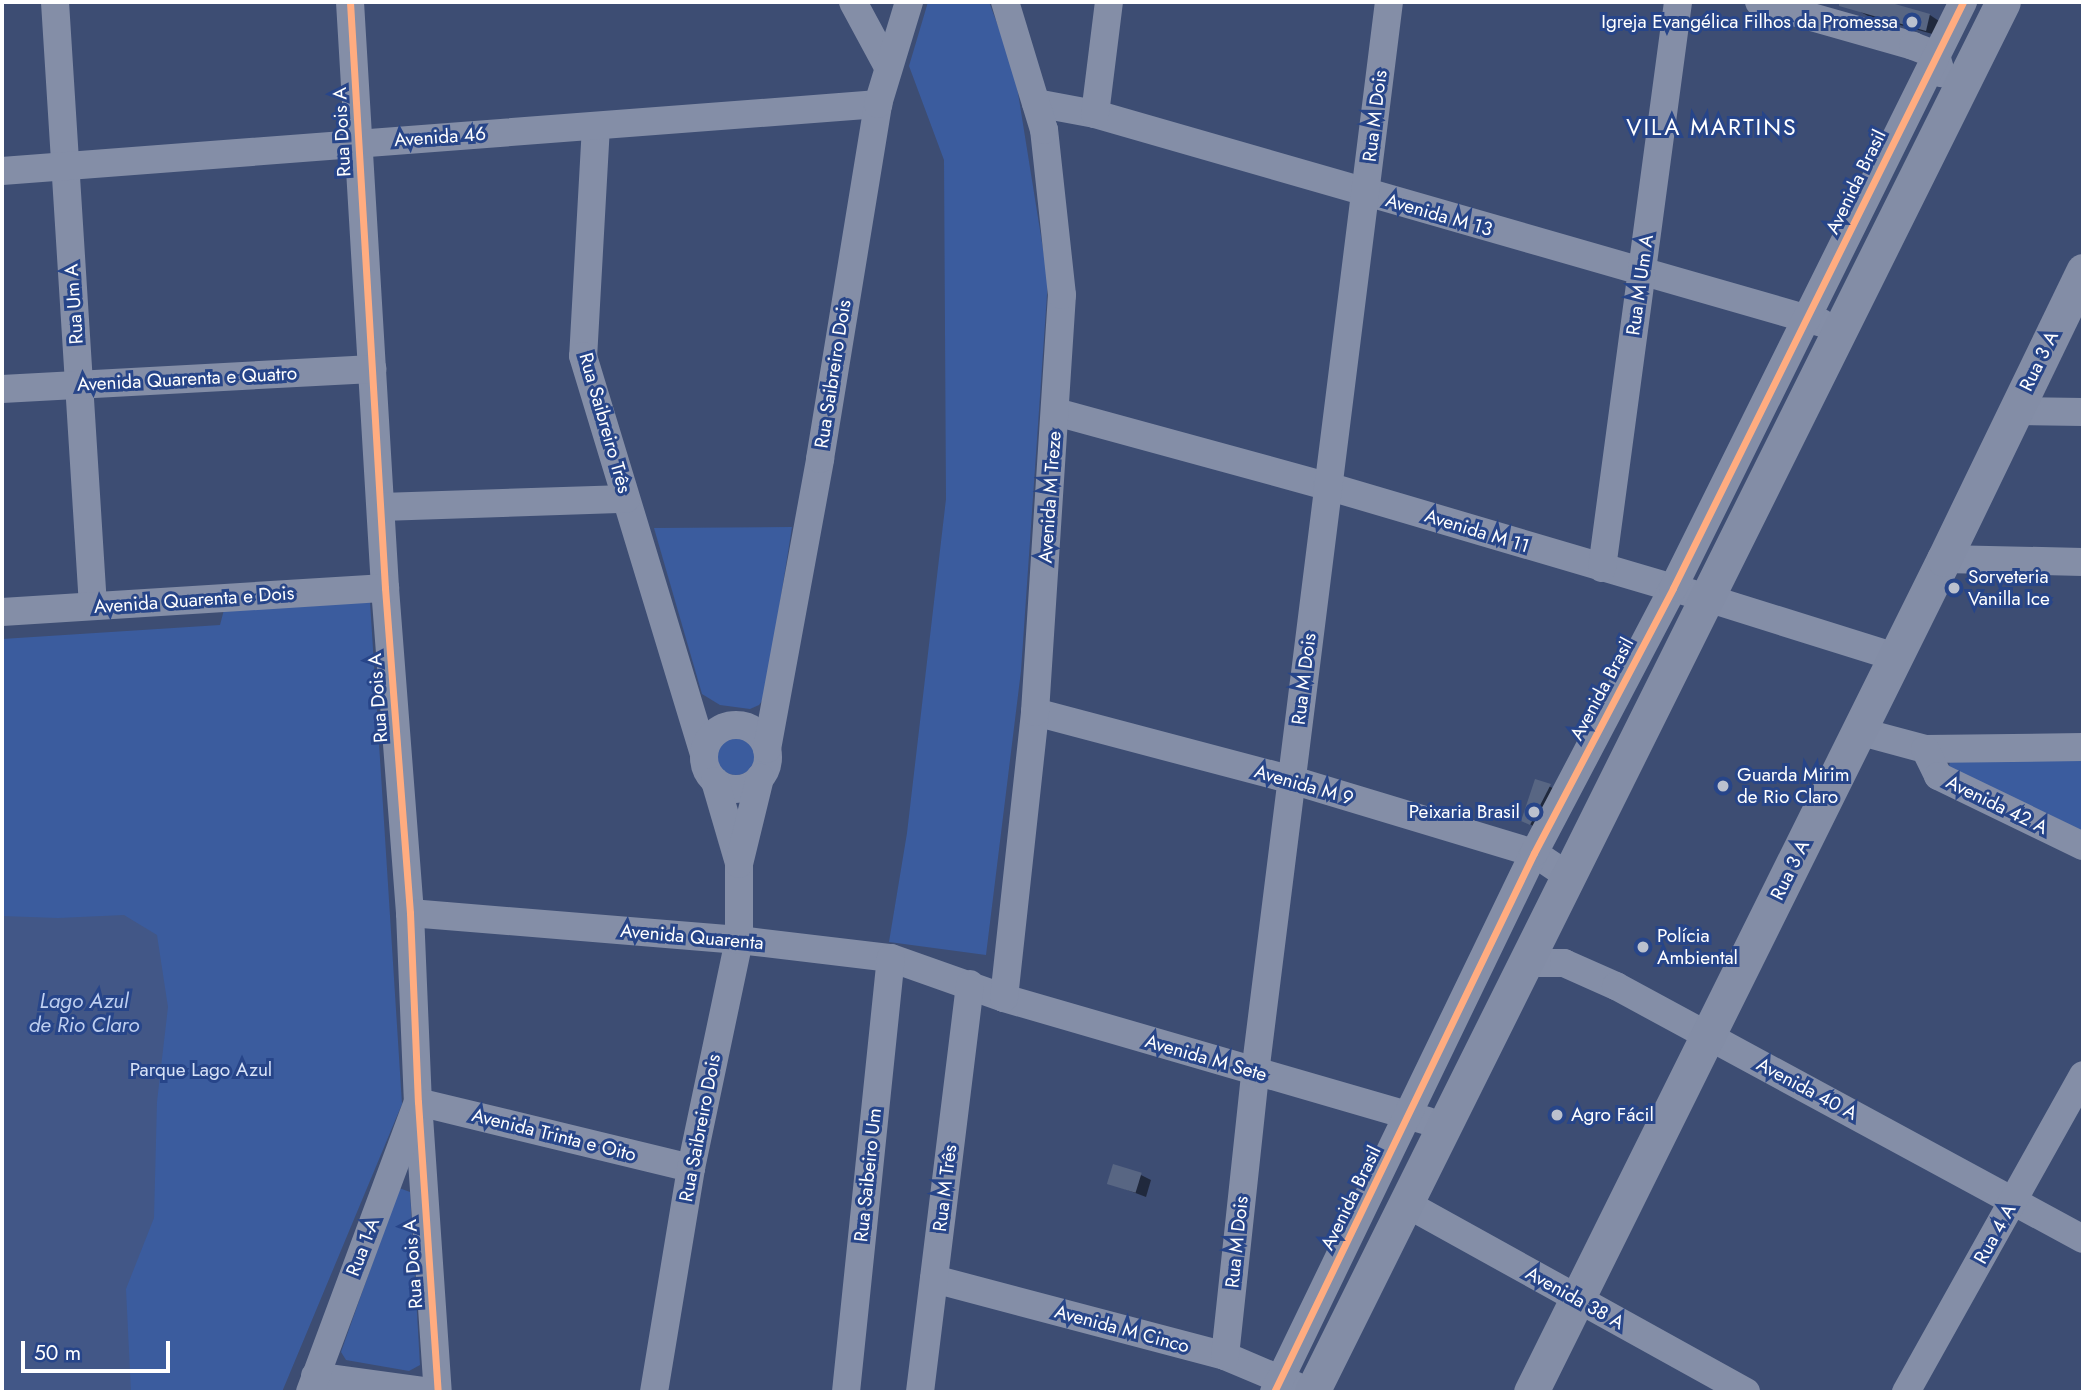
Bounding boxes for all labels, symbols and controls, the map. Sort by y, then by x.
place label: Igreja Evangélica Filhos da Promessa [1601,11,1898,33]
marker: Igreja Evangélica Filhos da Promessa [1904,14,1920,30]
street label: Rua M Dois [1358,69,1392,163]
street label: Rua Dois A [328,87,356,177]
district label: VILA MARTINS [1628,113,1796,141]
street label: Avenida 46 [393,122,487,152]
street label: Avenida Brasil [1821,126,1891,238]
street label: Avenida M 13 [1383,189,1495,241]
street label: Rua M Um A [1622,233,1658,337]
street label: Rua Um A [60,263,88,345]
street label: Rua Saibreiro Dois [810,298,856,450]
street label: Rua 3 A [2015,327,2063,395]
street label: Rua Saibreiro Três [574,350,636,496]
street label: Avenida Quarenta e Quatro [76,362,298,396]
street label: Avenida M Treze [1034,430,1066,564]
street label: Avenida M 11 [1422,504,1532,558]
place label: Sorveteria Vanilla Ice [1968,566,2050,610]
marker: Sorveteria Vanilla Ice [1946,580,1962,596]
street label: Avenida Quarenta e Dois [93,582,295,618]
street label: Rua M Dois [1287,632,1321,726]
street label: Avenida Brasil [1565,634,1639,744]
street label: Rua Dois A [364,653,392,743]
street label: Avenida M 9 [1252,760,1356,810]
place label: Guarda Mirim de Rio Claro [1737,764,1850,808]
street label: Avenida 42 A [1942,771,2052,839]
marker: Guarda Mirim de Rio Claro [1715,778,1731,794]
place label: Peixaria Brasil [1409,801,1520,823]
marker: Peixaria Brasil [1526,804,1542,820]
street label: Rua 3 A [1766,836,1814,904]
street label: Avenida Quarenta [619,919,765,955]
place label: Polícia Ambiental [1657,925,1738,969]
marker: Polícia Ambiental [1635,939,1651,955]
water label: Lago Azul de Rio Claro [29,988,139,1038]
street label: Avenida M Sete [1142,1030,1270,1086]
street label: Rua Saibreiro Dois [675,1052,725,1204]
street label: Avenida 40 A [1753,1053,1861,1125]
park label: Parque Lago Azul [130,1059,272,1081]
street label: Avenida Trinta e Oito [469,1104,639,1166]
place label: Agro Fácil [1571,1104,1654,1126]
street label: Rua Saibeiro Um [850,1107,886,1243]
marker: Agro Fácil [1549,1107,1565,1123]
street label: Avenida Brasil [1316,1142,1386,1254]
street label: Rua M Três [928,1143,962,1233]
street label: Rua M Dois [1221,1195,1253,1289]
street label: Rua 4 A [1969,1200,2021,1268]
street label: Rua 1-A [342,1215,384,1279]
street label: Rua Dois A [399,1219,427,1309]
street label: Avenida 38 A [1522,1262,1628,1334]
street label: Avenida M Cinco [1052,1300,1192,1358]
scale bar [24,1328,173,1372]
text: 50 m [34,1338,81,1368]

